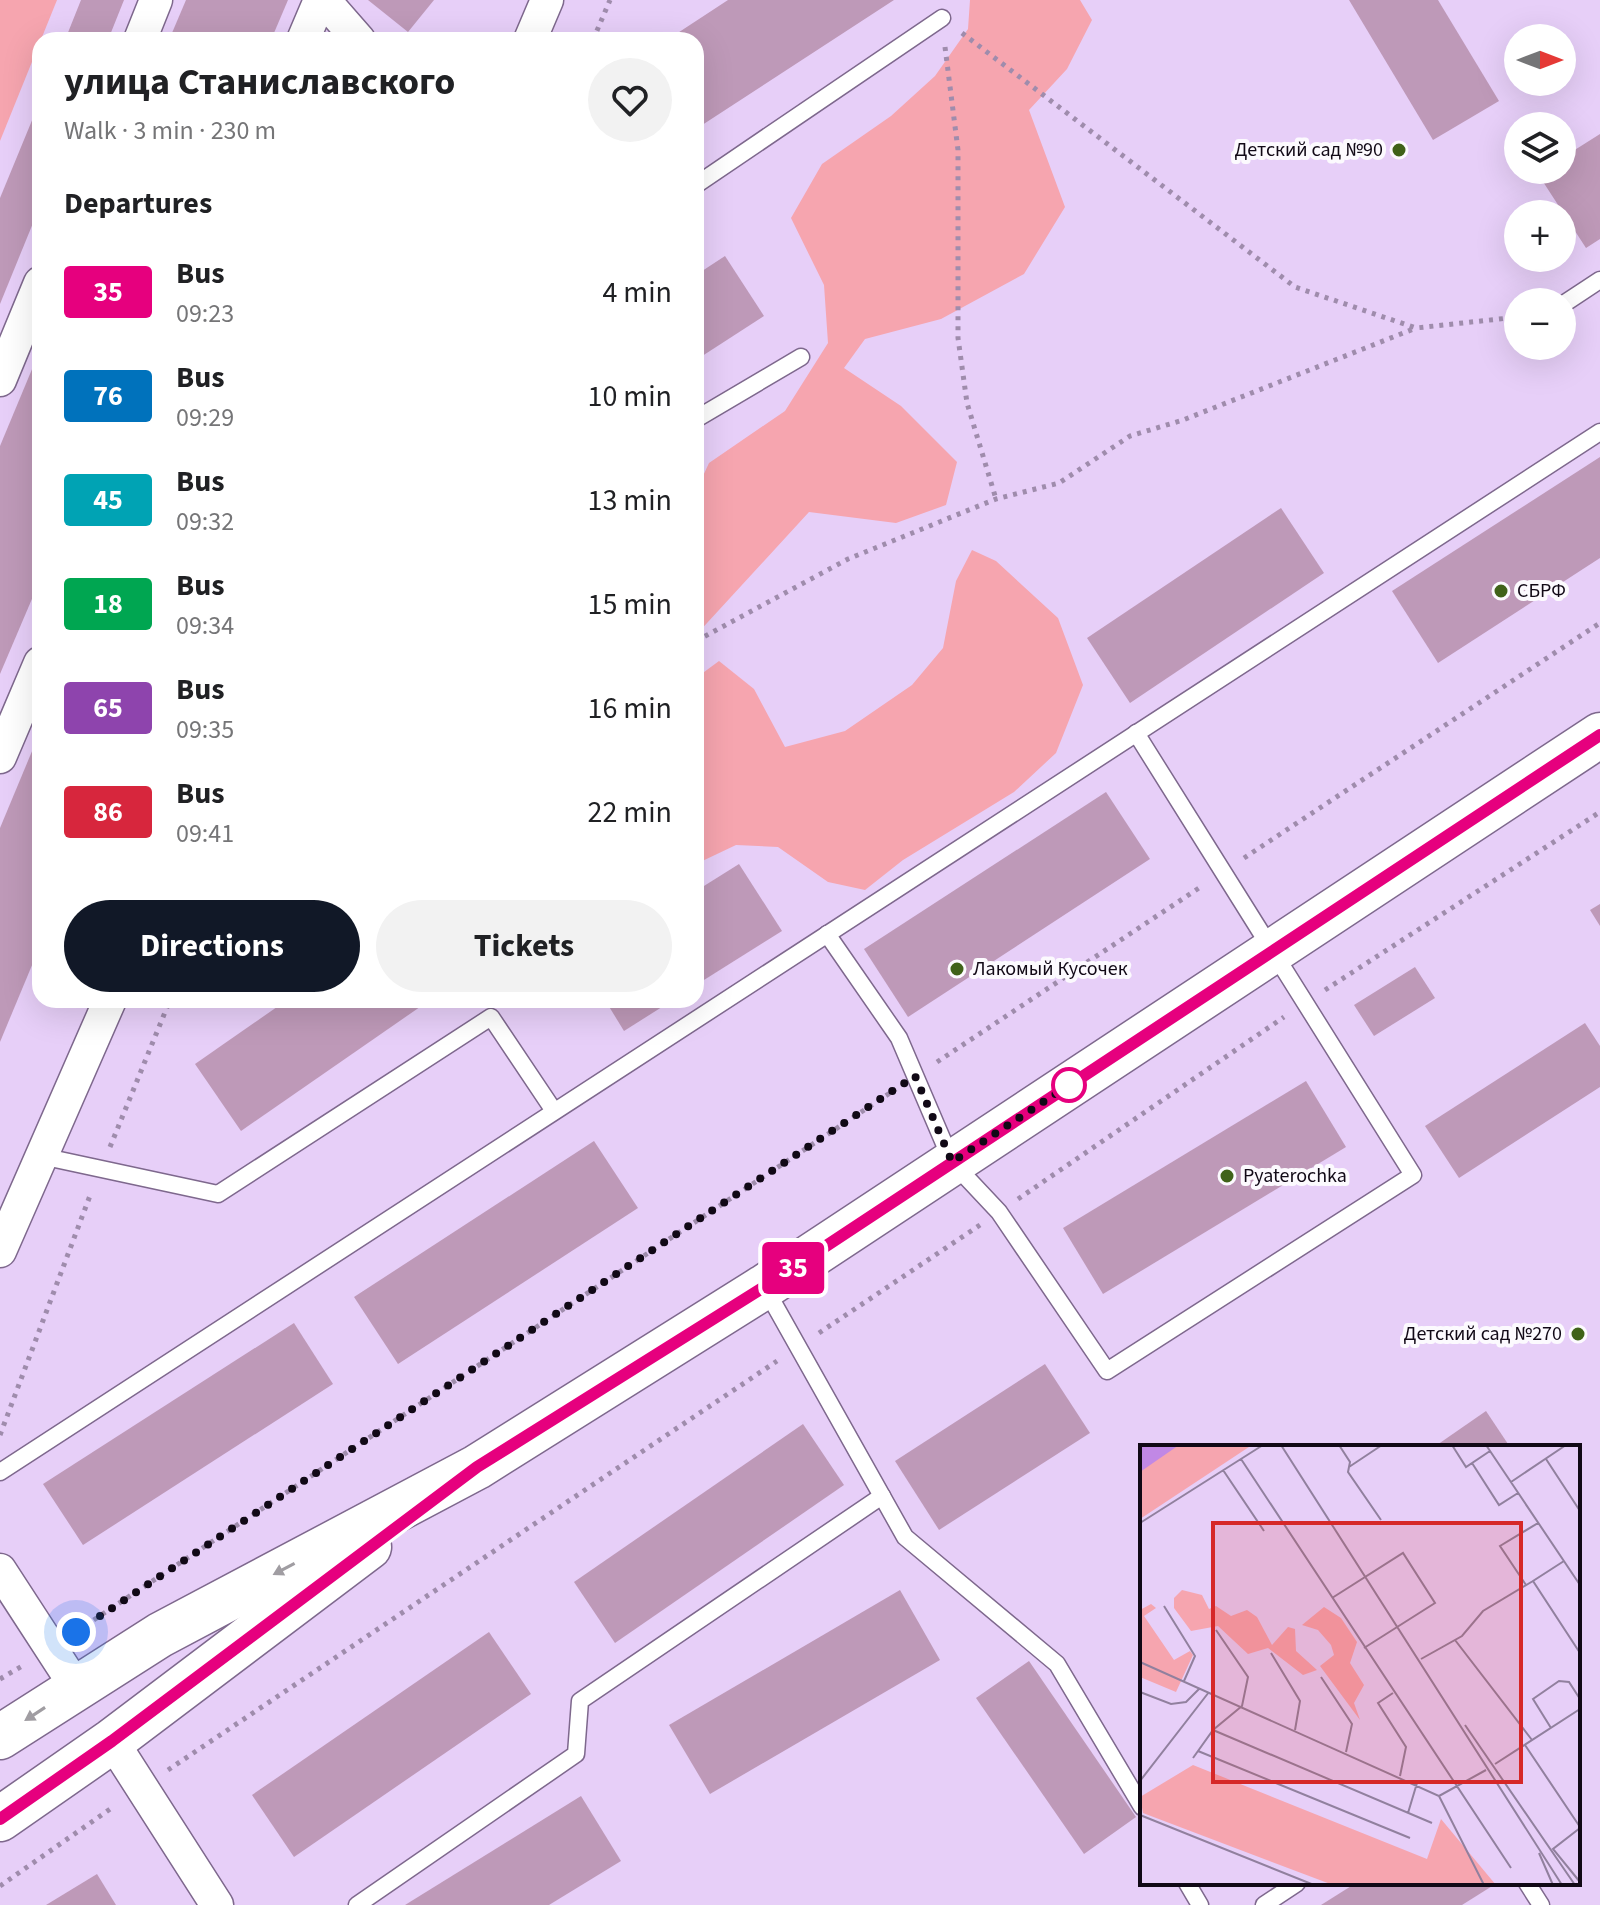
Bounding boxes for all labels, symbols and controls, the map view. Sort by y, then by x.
north arrow [1504,24,1576,96]
map controls [1504,24,1576,360]
text: улица Станиславского [64,55,455,109]
button: heart [588,58,672,142]
text: Walk · 3 min · 230 m [64,112,276,149]
button: layers [1504,112,1576,184]
place label: Детский сад №90 [1234,136,1383,164]
marker: Детский сад №90 [1390,141,1408,159]
text: Departures [64,182,212,225]
button: + [1504,200,1576,272]
text: Bus [176,252,224,295]
text: 4 min [602,271,672,314]
text: 35 [93,272,123,312]
button: − [1504,288,1576,360]
text: 09:23 [176,295,234,332]
text: Bus [176,356,224,399]
text: 10 min [588,375,672,418]
text: 76 [93,376,123,416]
text: 09:29 [176,399,234,436]
text: Bus [176,460,224,503]
text: 13 min [588,479,672,522]
text: 45 [93,480,123,520]
text: 09:32 [176,503,234,540]
text: Bus [176,564,224,607]
place label: СБРФ [1517,577,1566,605]
marker: СБРФ [1492,582,1510,600]
text: 15 min [588,583,672,626]
text: 18 [93,584,123,624]
text: 09:34 [176,607,234,644]
text: Bus [176,668,224,711]
text: 16 min [588,687,672,730]
text: 65 [93,688,123,728]
text: 09:35 [176,711,234,748]
text: Bus [176,772,224,815]
text: 22 min [588,791,672,834]
text: 86 [93,792,123,832]
text: 09:41 [176,815,234,852]
button: Directions [64,900,360,992]
button: Tickets [376,900,672,992]
place label: Лакомый Кусочек [973,955,1128,983]
marker: Лакомый Кусочек [948,960,966,978]
unlabelled marker [1052,1068,1086,1102]
place label: Pyaterochka [1243,1162,1347,1190]
marker: Pyaterochka [1218,1167,1236,1185]
line badge: 35 [757,1242,829,1294]
text: 35 [778,1248,808,1288]
place label: Детский сад №270 [1403,1320,1562,1348]
marker: Детский сад №270 [1569,1325,1587,1343]
inset map [1140,1445,1580,1885]
one-way arrow [273,1562,296,1575]
your location [56,1612,96,1652]
one-way arrow [25,1706,46,1721]

